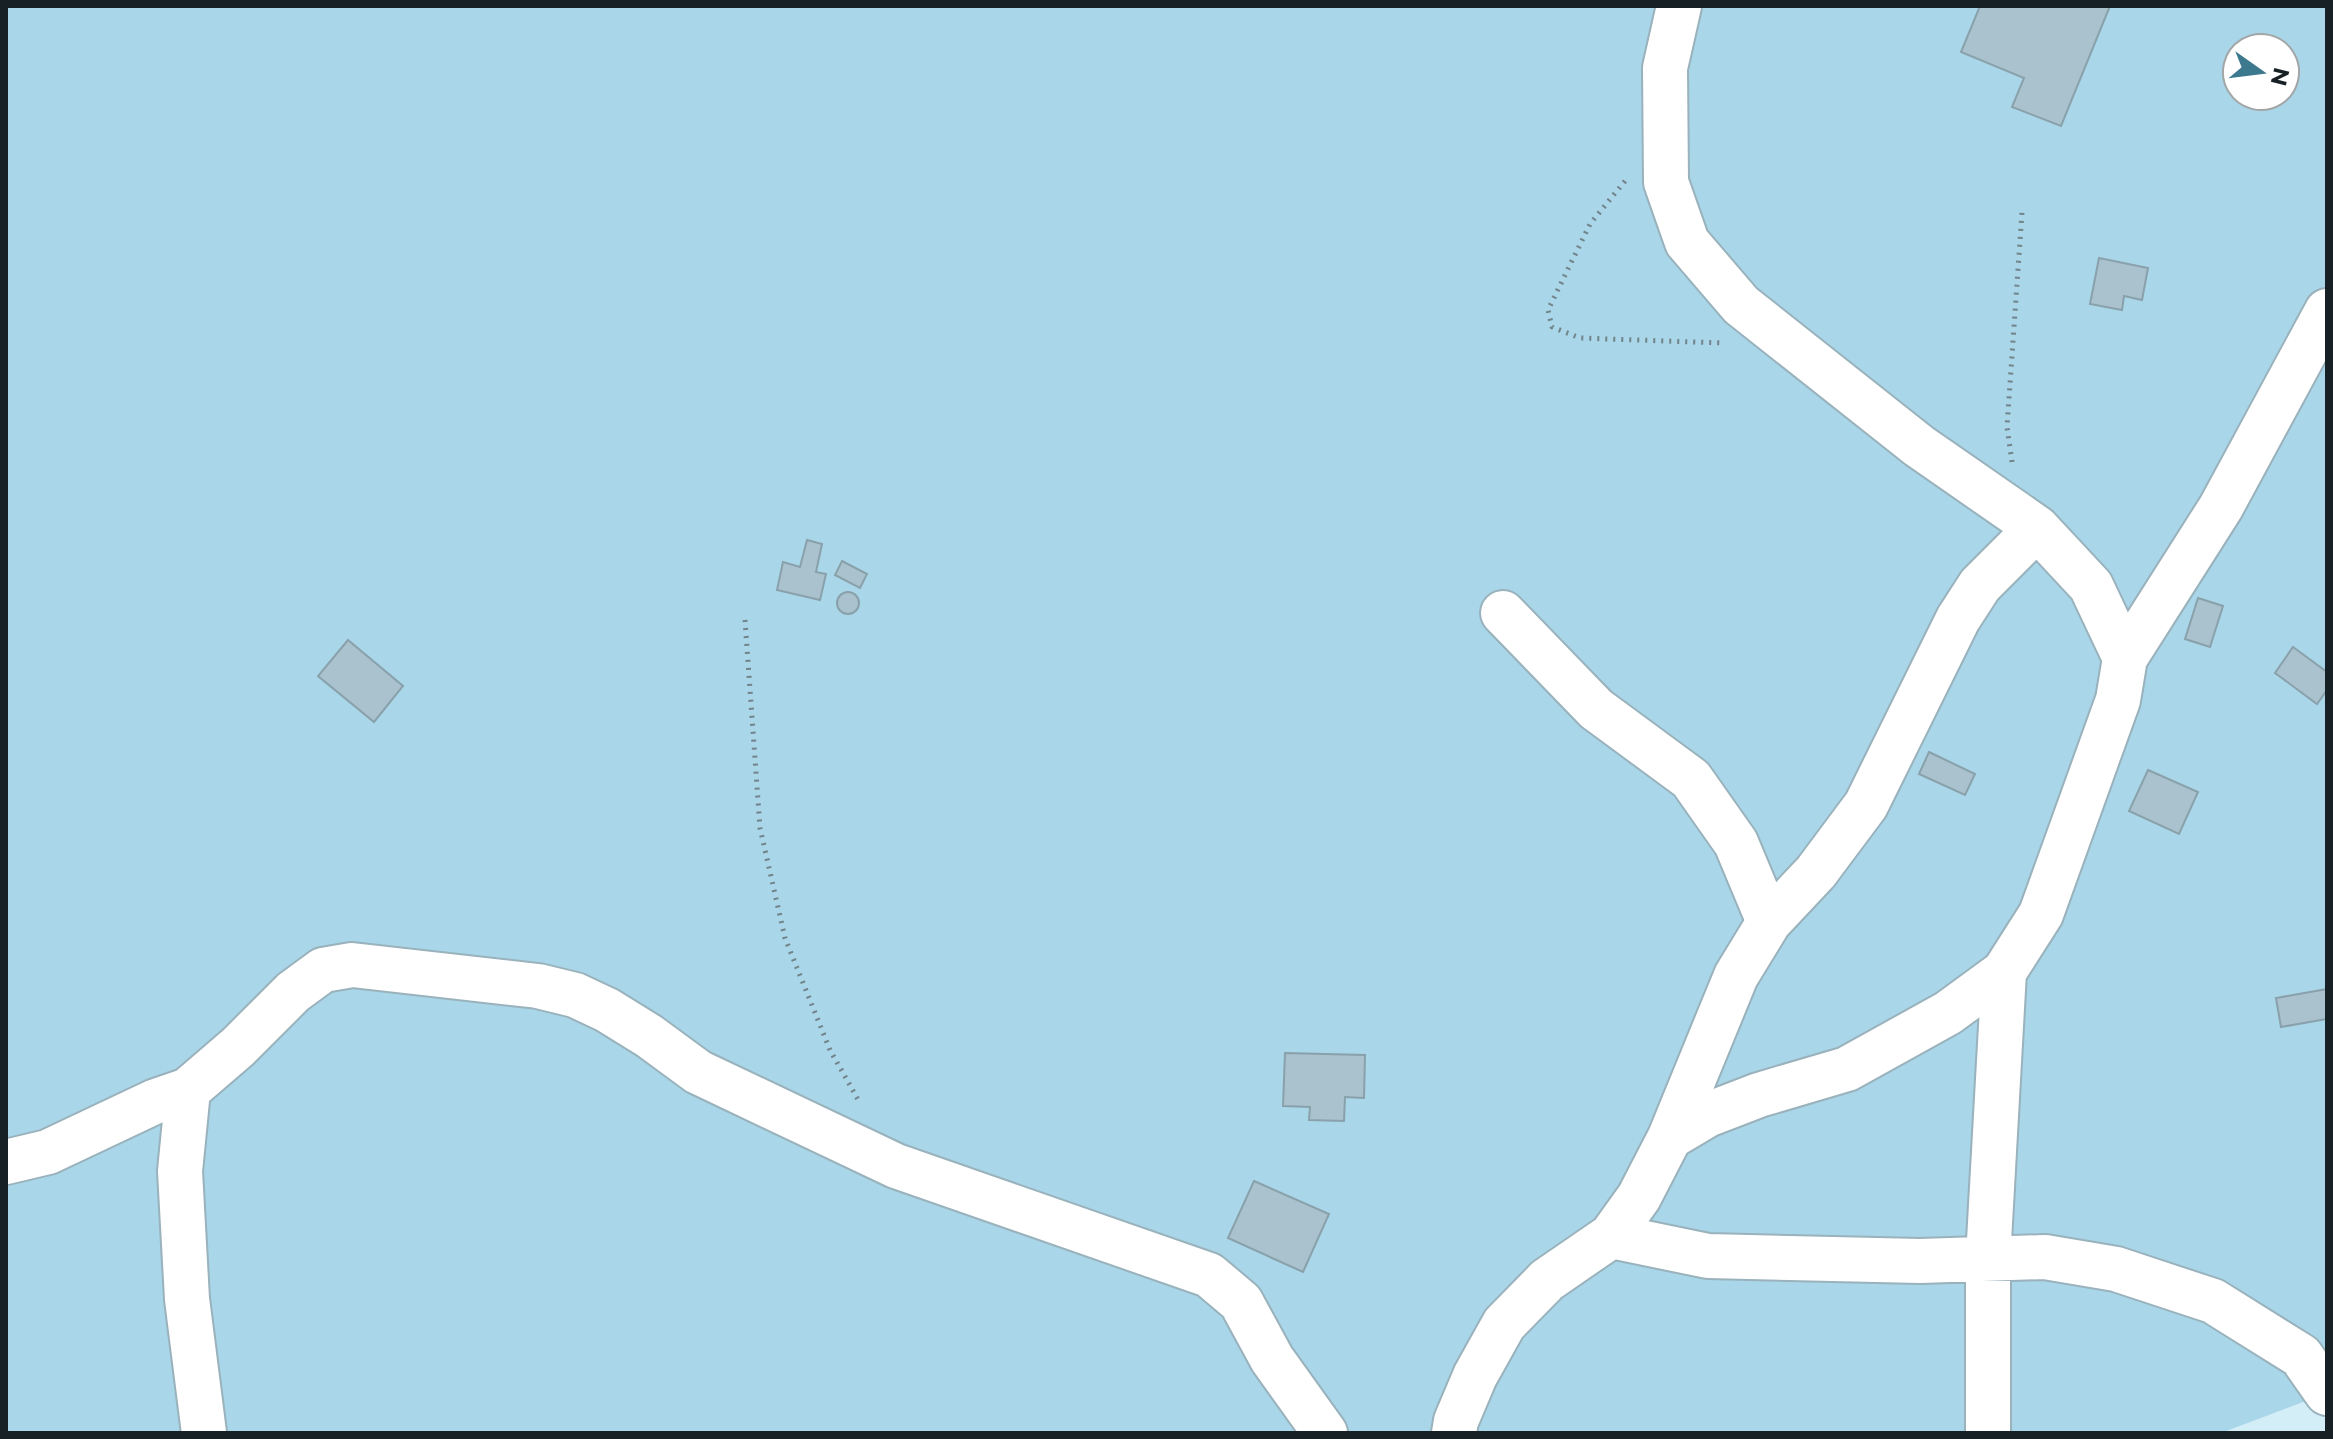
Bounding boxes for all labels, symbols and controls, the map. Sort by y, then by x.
north arrow [2221,32,2301,112]
text: N [2265,65,2295,89]

